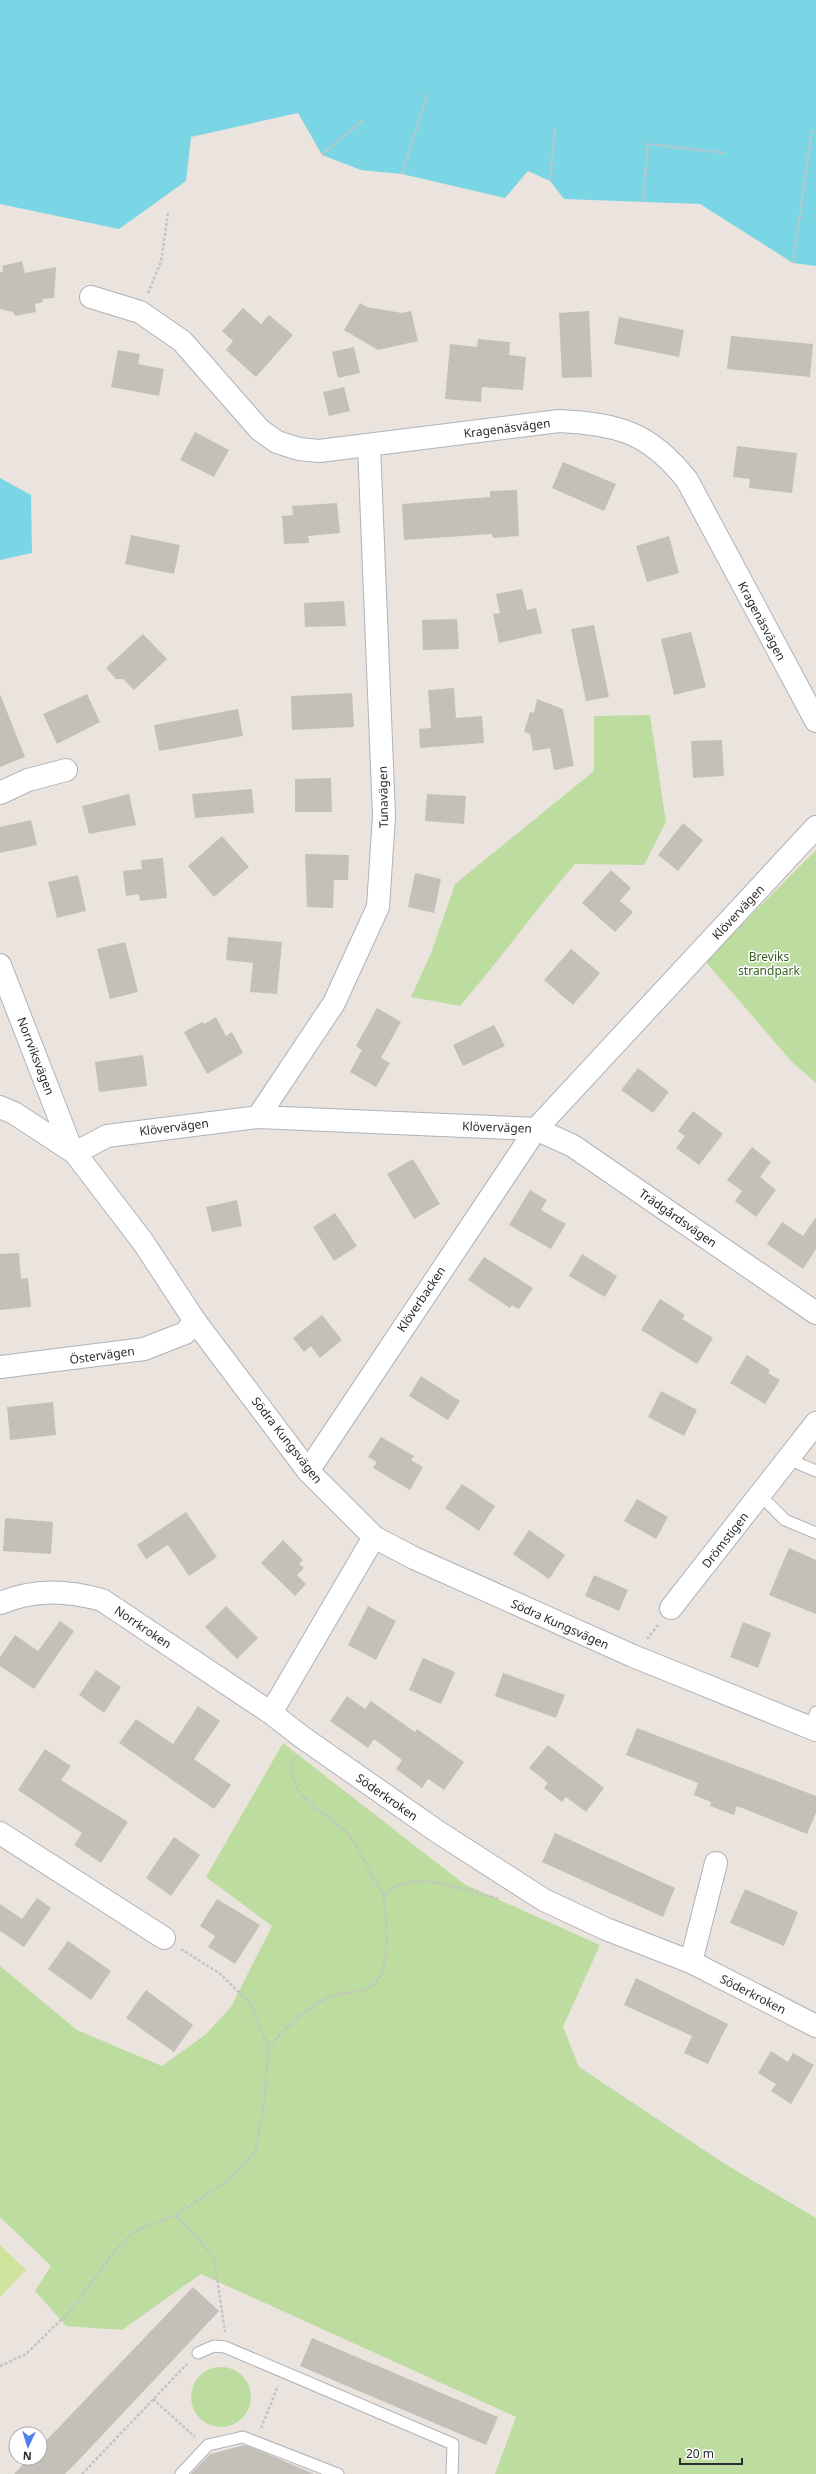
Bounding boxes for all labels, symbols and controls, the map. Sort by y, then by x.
street label: Kragenäsvägen [463,414,551,442]
street label: Kragenäsvägen [734,578,790,664]
street label: Tunavägen [374,766,392,828]
street label: Klövervägen [708,881,768,943]
park label: Breviks strandpark [738,948,800,979]
street label: Norrviksvägen [13,1015,59,1097]
street label: Klövervägen [138,1114,210,1140]
street label: Klövervägen [462,1117,532,1137]
street label: Trädgårdsvägen [636,1185,720,1251]
street label: Klöverbacken [393,1263,449,1335]
street label: Östervägen [68,1342,136,1368]
street label: Södra Kungsvägen [248,1393,326,1487]
street label: Drömstigen [698,1508,752,1572]
street label: Södra Kungsvägen [508,1595,612,1653]
street label: Norrkroken [111,1602,175,1652]
street label: Söderkroken [353,1769,421,1825]
street label: Söderkroken [717,1970,789,2018]
north arrow [8,2426,48,2466]
scale bar [680,2440,742,2466]
text: 20 m [686,2445,714,2462]
text: N [22,2449,32,2464]

